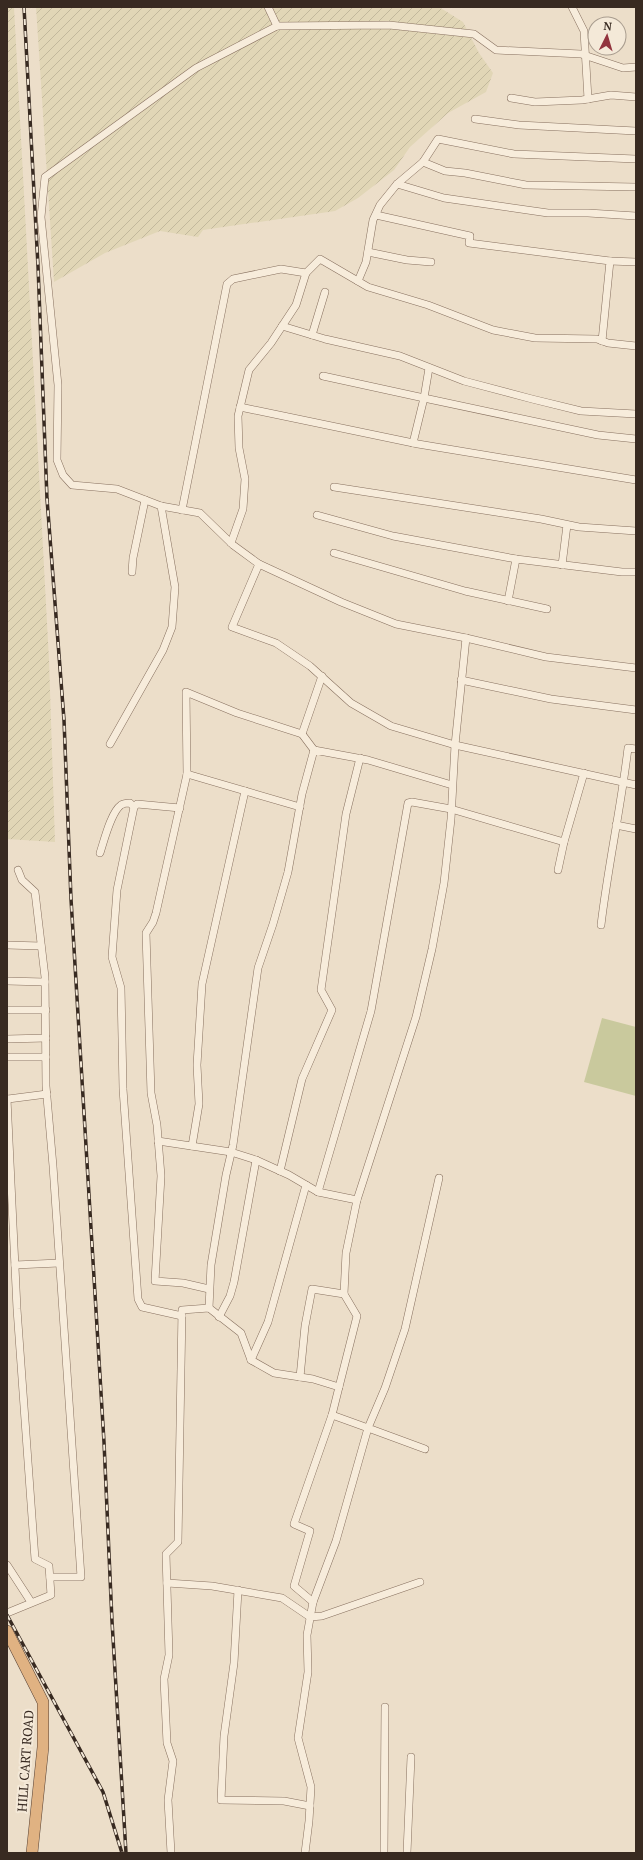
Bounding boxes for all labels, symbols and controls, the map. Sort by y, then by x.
north arrow [587,16,627,56]
text: N [603,19,613,33]
street label: HILL CART ROAD [12,1709,38,1813]

